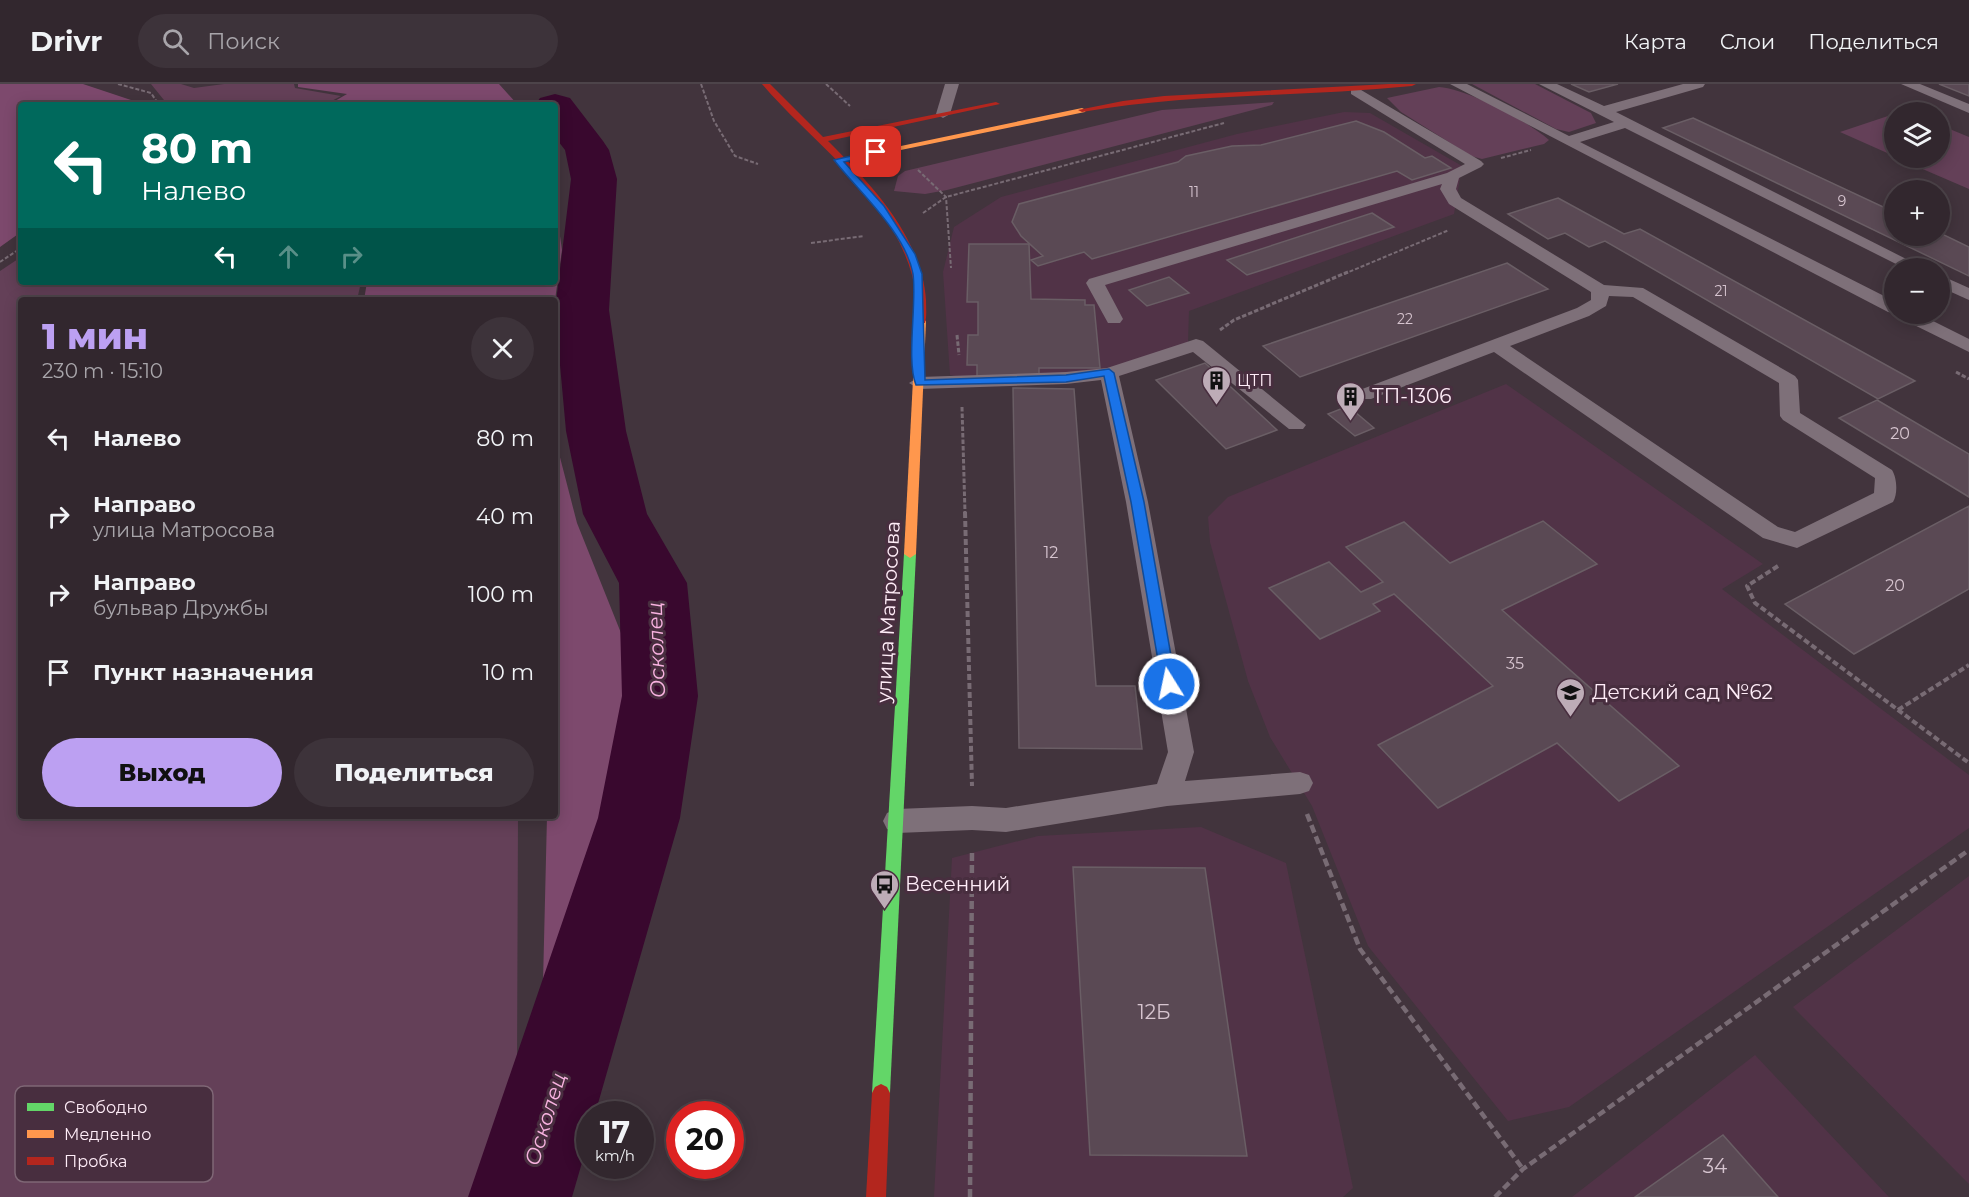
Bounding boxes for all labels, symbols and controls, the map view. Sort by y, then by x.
search box [138,14,558,68]
text: Drivr [30,24,102,58]
icon: search [159,25,192,58]
text: Поиск [207,28,280,55]
text: Карта [1624,29,1687,54]
text: Слои [1720,29,1775,54]
text: Поделиться [1808,29,1939,54]
map controls [1884,102,1950,324]
button: layers [1884,102,1950,168]
text: 80 m [141,122,253,174]
icon: left [42,126,120,204]
pin [850,126,901,177]
icon: arrive [859,135,892,168]
text: Налево [141,174,246,207]
button: + [1884,180,1950,246]
house number: 11 [1189,183,1199,201]
house number: 9 [1838,192,1846,210]
icon: left [209,240,242,273]
icon: ahead [272,240,305,273]
icon: right [335,240,368,273]
button: − [1884,258,1950,324]
house number: 21 [1714,282,1728,300]
house number: 22 [1397,310,1413,328]
text: 1 мин [42,314,148,358]
button: close [471,317,534,380]
text: 230 m · 15:10 [42,359,163,383]
building icon: ЦТП [1200,364,1232,406]
place label: ЦТП [1237,371,1272,390]
building icon: ТП-1306 [1335,380,1367,422]
place label: ТП-1306 [1372,384,1451,408]
icon: left [42,422,75,455]
house number: 20 [1890,424,1910,443]
text: Налево [93,425,181,452]
text: 80 m [476,425,534,452]
text: Направо [93,491,196,518]
icon: right [42,500,75,533]
text: 40 m [476,503,534,530]
text: улица Матросова [93,518,275,542]
street label: улица Матросова [871,520,905,705]
house number: 12 [1044,543,1058,562]
text: Направо [93,569,196,596]
house number: 20 [1885,576,1905,595]
icon: right [42,578,75,611]
text: 100 m [468,581,534,608]
text: бульвар Дружбы [93,596,269,620]
water label: Осколец [642,602,670,698]
position arrow [1137,652,1201,716]
house number: 35 [1506,654,1524,673]
icon: arrive [42,656,75,689]
text: Пункт назначения [93,659,314,686]
text: 10 m [482,659,534,686]
school or university icon: Детский сад №62 [1555,676,1587,718]
place label: Детский сад №62 [1592,680,1773,704]
button: Выход [42,738,282,807]
button: Поделиться [294,738,534,807]
bus stop icon: Весенний [868,868,900,910]
place label: Весенний [905,872,1010,896]
house number: 12Б [1137,1000,1171,1024]
water label: Осколец [519,1069,571,1169]
legend [15,1086,213,1182]
text: Свободно [64,1098,147,1117]
speed limit sign: 20 [666,1101,744,1179]
text: 17 [600,1114,630,1151]
text: Медленно [64,1125,151,1144]
text: km/h [595,1146,635,1165]
text: Пробка [64,1152,127,1171]
house number: 34 [1703,1154,1727,1178]

